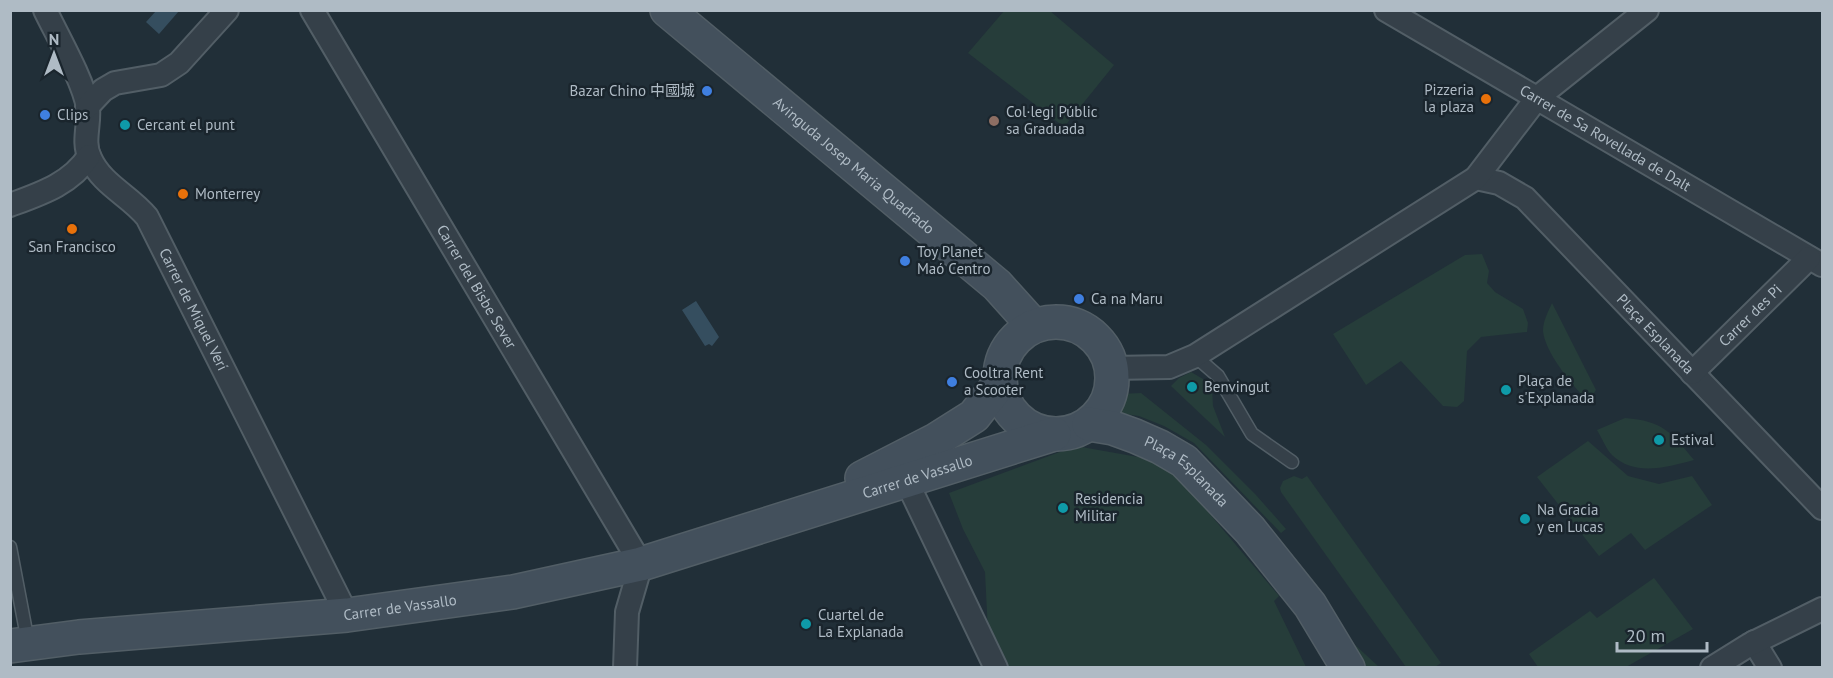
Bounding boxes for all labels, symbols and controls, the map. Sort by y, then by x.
north arrow [24,24,84,84]
text: N [49,29,59,49]
place label: Pizzeria la plaza [1424,80,1474,116]
street label: Carrer de Sa Rovellada de Dalt [1517,80,1694,195]
place label: Bazar Chino 中國城 [570,81,695,100]
marker: Bazar Chino 中國城 [700,84,714,98]
street label: Avinguda Josep Maria Quadrado [769,92,939,238]
marker: Pizzeria la plaza [1479,92,1493,106]
place label: Col·legi Públic sa Graduada [1006,102,1098,138]
place label: Clips [57,105,88,124]
marker: Clips [38,108,52,122]
marker: Col·legi Públic sa Graduada [987,114,1001,128]
place label: Cercant el punt [137,115,235,134]
marker: Cercant el punt [118,118,132,132]
place label: Monterrey [195,184,260,203]
marker: Monterrey [176,187,190,201]
street label: Carrer del Bisbe Sever [433,221,521,352]
marker: San Francisco [65,222,79,236]
place label: San Francisco [28,237,116,256]
place label: Toy Planet Maó Centro [917,242,990,278]
street label: Carrer de Miquel Verí [155,245,233,374]
marker: Toy Planet Maó Centro [898,254,912,268]
street label: Carrer des Pi [1715,280,1786,350]
place label: Ca na Maru [1091,289,1163,308]
street label: Plaça Esplanada [1613,290,1699,378]
marker: Ca na Maru [1072,292,1086,306]
place label: Cooltra Rent a Scooter [964,363,1043,399]
place label: Plaça de s'Explanada [1518,371,1594,407]
marker: Cooltra Rent a Scooter [945,375,959,389]
place label: Benvingut [1204,377,1269,396]
marker: Benvingut [1185,380,1199,394]
marker: Plaça de s'Explanada [1499,383,1513,397]
place label: Estival [1671,430,1714,449]
street label: Plaça Esplanada [1142,431,1233,511]
marker: Estival [1652,433,1666,447]
street label: Carrer de Vassallo [860,450,975,503]
place label: Residencia Militar [1075,489,1143,525]
place label: Na Gracia y en Lucas [1537,500,1603,536]
marker: Residencia Militar [1056,501,1070,515]
marker: Na Gracia y en Lucas [1518,512,1532,526]
street label: Carrer de Vassallo [342,590,458,624]
place label: Cuartel de La Explanada [818,605,904,641]
scale bar [1617,615,1707,653]
marker: Cuartel de La Explanada [799,617,813,631]
text: 20 m [1626,624,1665,647]

